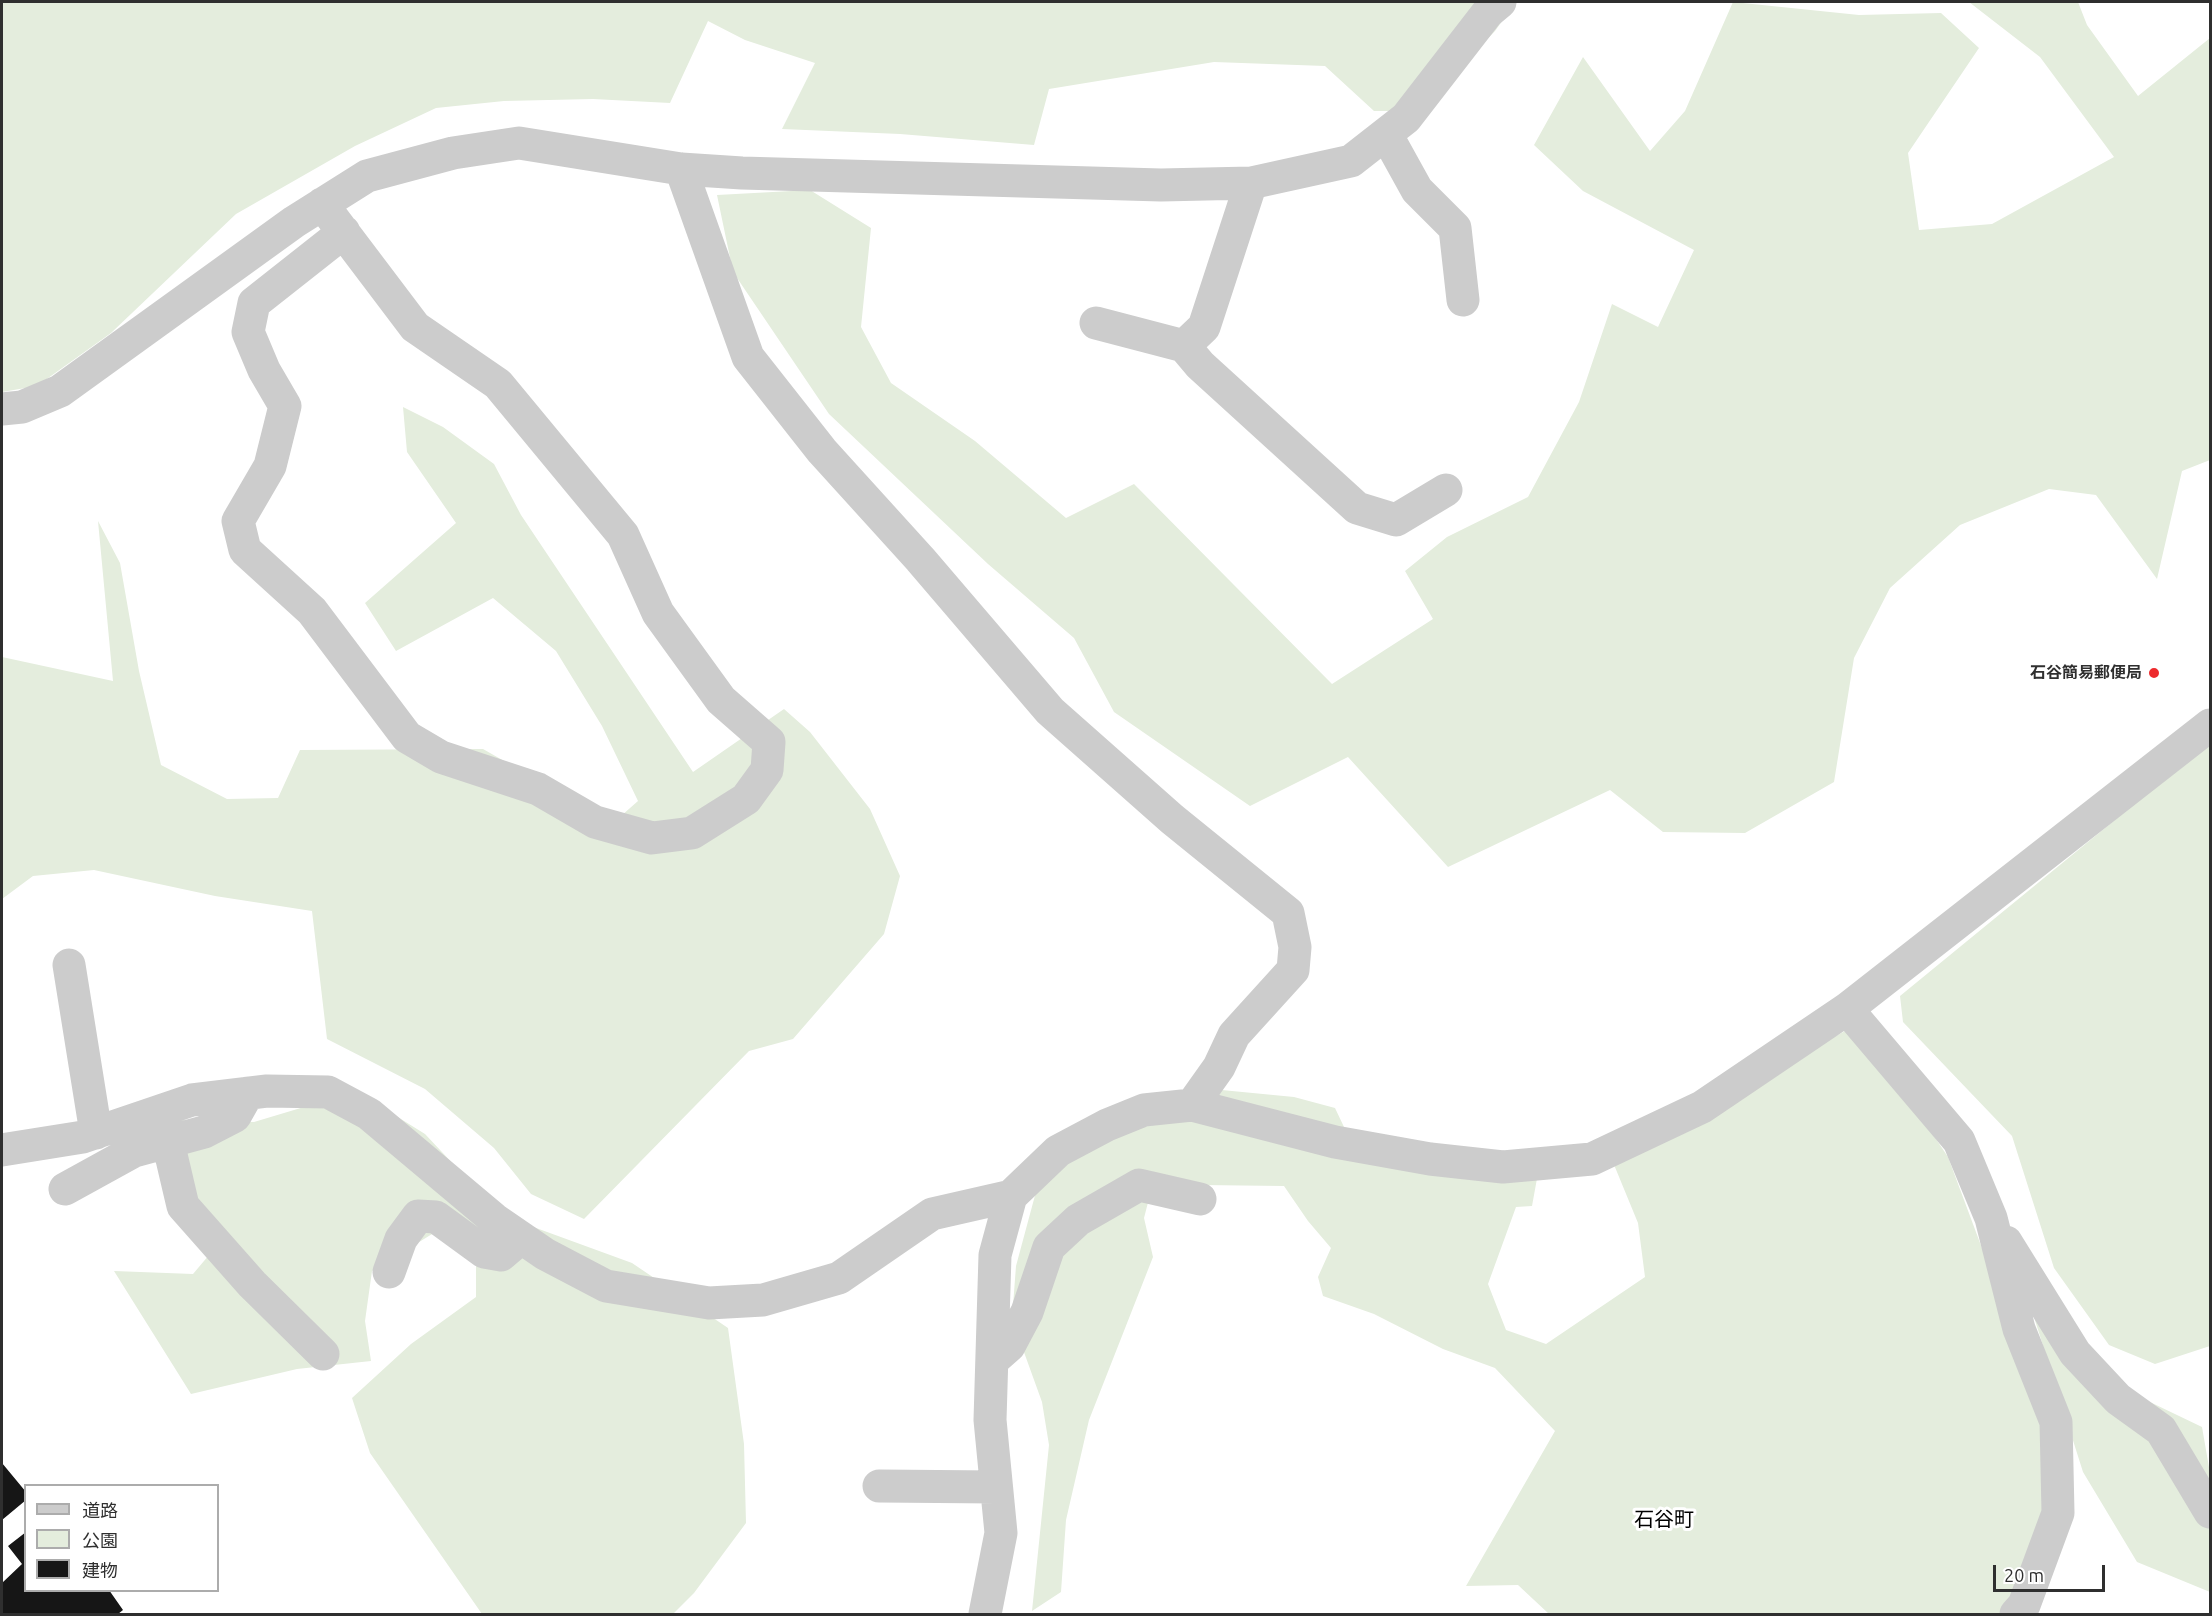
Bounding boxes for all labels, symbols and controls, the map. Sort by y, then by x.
place label: 石谷簡易郵便局 [2030,663,2142,683]
marker: 石谷簡易郵便局 [2147,666,2161,680]
legend [24,1484,219,1592]
text: 道路 [82,1500,118,1520]
district label: 石谷町 [1634,1507,1694,1531]
text: 公園 [82,1530,118,1550]
scale bar [1996,1553,2108,1591]
text: 建物 [82,1560,118,1580]
text: 20 m [2004,1565,2044,1585]

